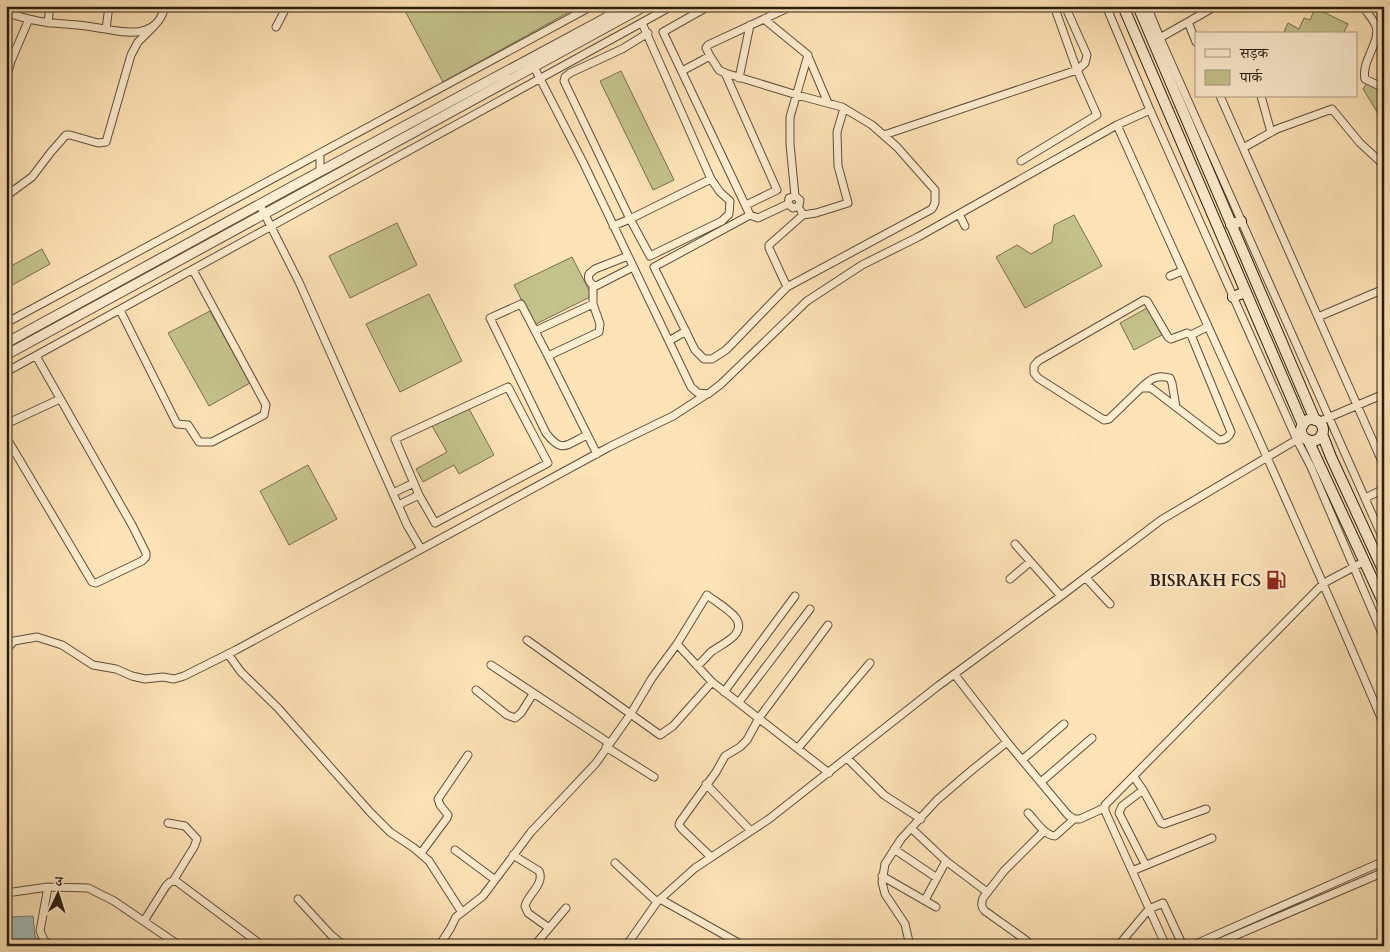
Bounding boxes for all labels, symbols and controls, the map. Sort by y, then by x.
legend [1195,32,1358,98]
text: सड़क [1239,43,1269,63]
text: पार्क [1239,67,1263,87]
fuel station icon: BISRAKH FCS [1265,569,1287,591]
place label: BISRAKH FCS [1149,570,1261,592]
north arrow [32,870,82,920]
text: उ [54,872,64,891]

